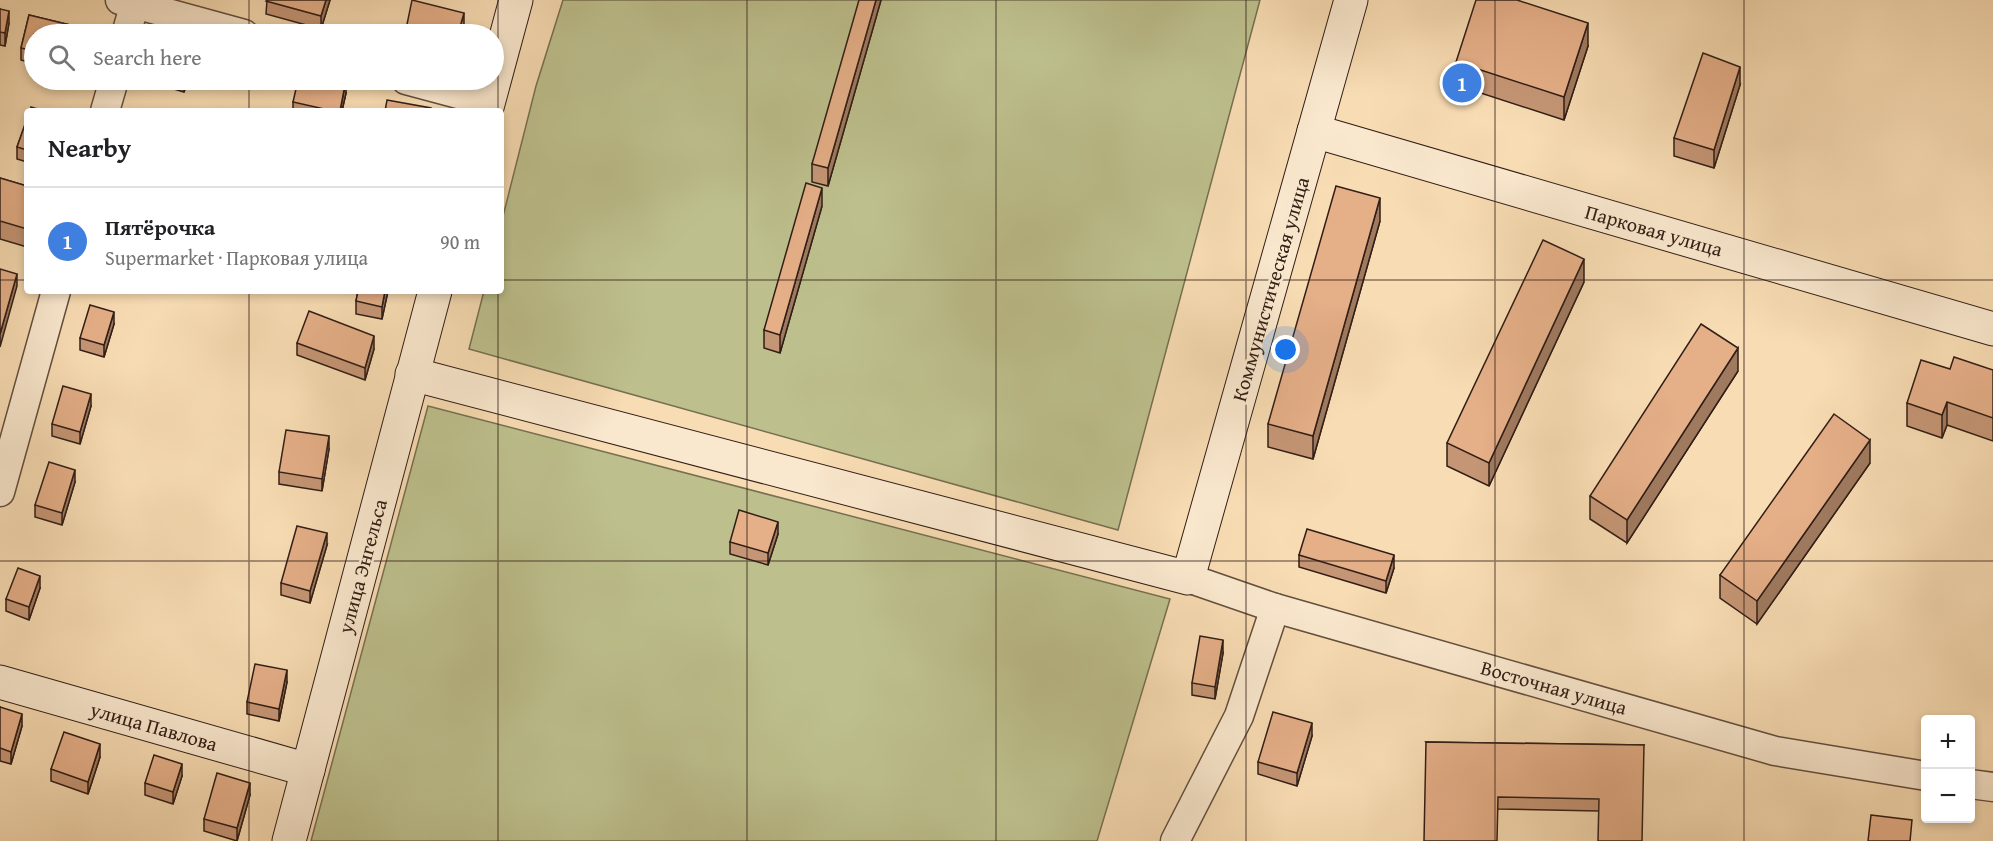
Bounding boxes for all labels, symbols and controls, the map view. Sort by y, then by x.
search box [24,24,504,90]
icon: search [45,41,78,74]
text: Search here [93,41,202,73]
pin: 1 [1442,60,1482,106]
text: Nearby [48,128,131,167]
street label: Коммунистическая улица [1224,173,1316,405]
street label: Парковая улица [1582,197,1727,264]
text: Пятёрочка [105,211,215,243]
text: 1 [62,227,73,256]
text: 90 m [440,227,480,256]
text: Supermarket · Парковая улица [105,243,368,272]
your location [1271,335,1300,364]
street label: улица Энгельса [330,495,394,637]
street label: Восточная улица [1478,652,1631,722]
street label: улица Павлова [86,694,221,758]
map controls [1921,715,1975,823]
button: + [1921,715,1975,769]
button: − [1921,769,1975,823]

